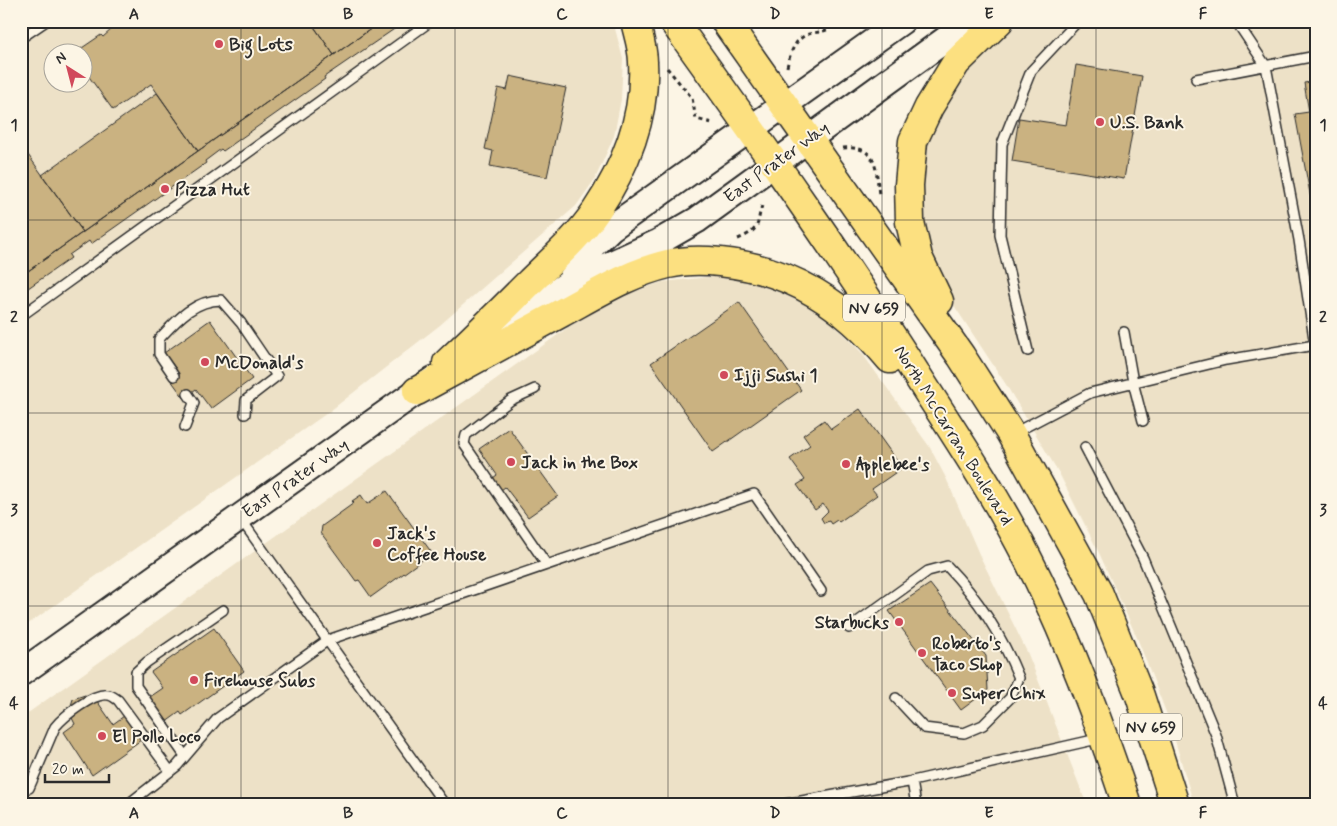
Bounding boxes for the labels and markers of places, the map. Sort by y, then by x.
place label: Big Lots [229,33,293,59]
marker: Big Lots [213,38,225,50]
place label: U.S. Bank [1110,111,1184,135]
marker: U.S. Bank [1094,116,1106,128]
place label: Pizza Hut [175,178,250,202]
marker: Pizza Hut [159,183,171,195]
place label: McDonald's [215,351,303,375]
marker: McDonald's [199,356,211,368]
place label: Ijji Sushi 1 [734,364,818,388]
marker: Ijji Sushi 1 [718,369,730,381]
place label: Jack in the Box [521,451,638,475]
place label: Applebee's [856,453,930,478]
marker: Jack in the Box [505,456,517,468]
marker: Applebee's [840,458,852,470]
place label: Jack's Coffee House [387,522,487,567]
marker: Jack's Coffee House [371,537,383,549]
place label: Starbucks [815,611,889,635]
marker: Starbucks [893,616,905,628]
place label: Roberto's Taco Shop [932,632,1003,677]
marker: Roberto's Taco Shop [916,647,928,659]
place label: Firehouse Subs [204,669,315,693]
marker: Firehouse Subs [188,674,200,686]
place label: Super Chix [962,682,1046,706]
marker: Super Chix [946,687,958,699]
place label: El Pollo Loco [112,725,201,749]
marker: El Pollo Loco [96,730,108,742]

